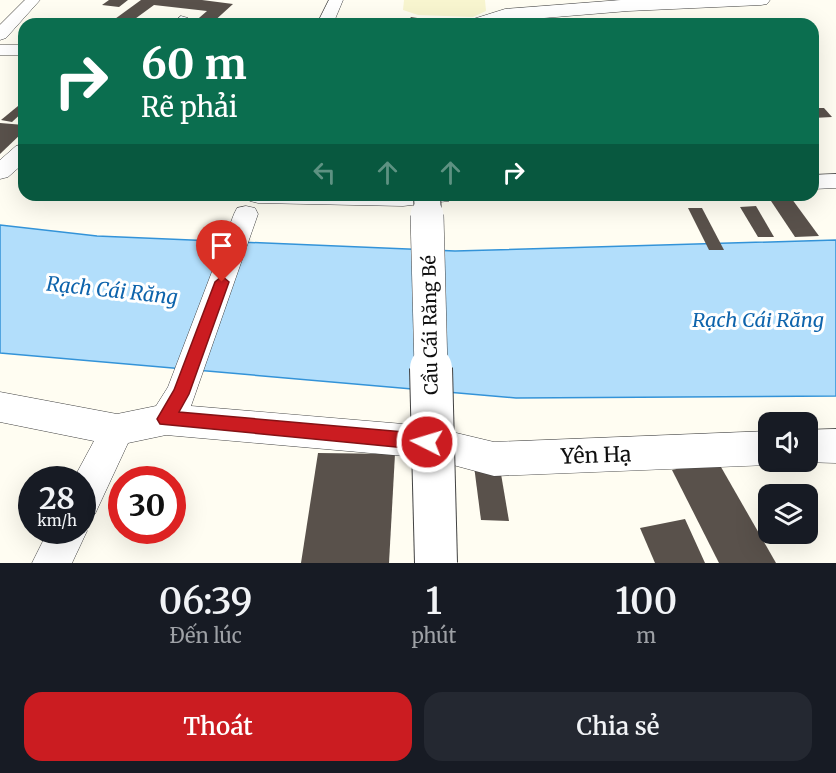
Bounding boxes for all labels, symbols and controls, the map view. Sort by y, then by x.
text: 60 m [141,38,247,90]
icon: right [42,42,120,120]
text: Rẽ phải [141,90,238,124]
icon: left [308,156,341,189]
icon: ahead [371,156,404,189]
icon: ahead [434,156,467,189]
icon: right [497,156,530,189]
pin [196,220,247,282]
icon: arrive [205,229,238,262]
street label: Cầu Cái Răng Bé [417,255,443,395]
water label: Rạch Cái Răng [45,271,179,309]
water label: Rạch Cái Răng [692,307,824,332]
position arrow [395,410,459,474]
map controls [758,412,818,544]
button: sound [758,412,818,472]
street label: Yên Hạ [559,440,632,470]
speed limit sign: 30 [108,466,186,544]
text: 28 [39,479,75,517]
button: layers [758,484,818,544]
text: km/h [37,511,77,530]
text: 06:39 [159,579,253,624]
text: 1 [426,579,442,624]
text: 100 [615,579,677,624]
text: Đến lúc [170,623,242,648]
text: phút [411,623,456,648]
text: m [636,623,656,648]
button: Thoát [24,692,412,761]
button: Chia sẻ [424,692,812,761]

